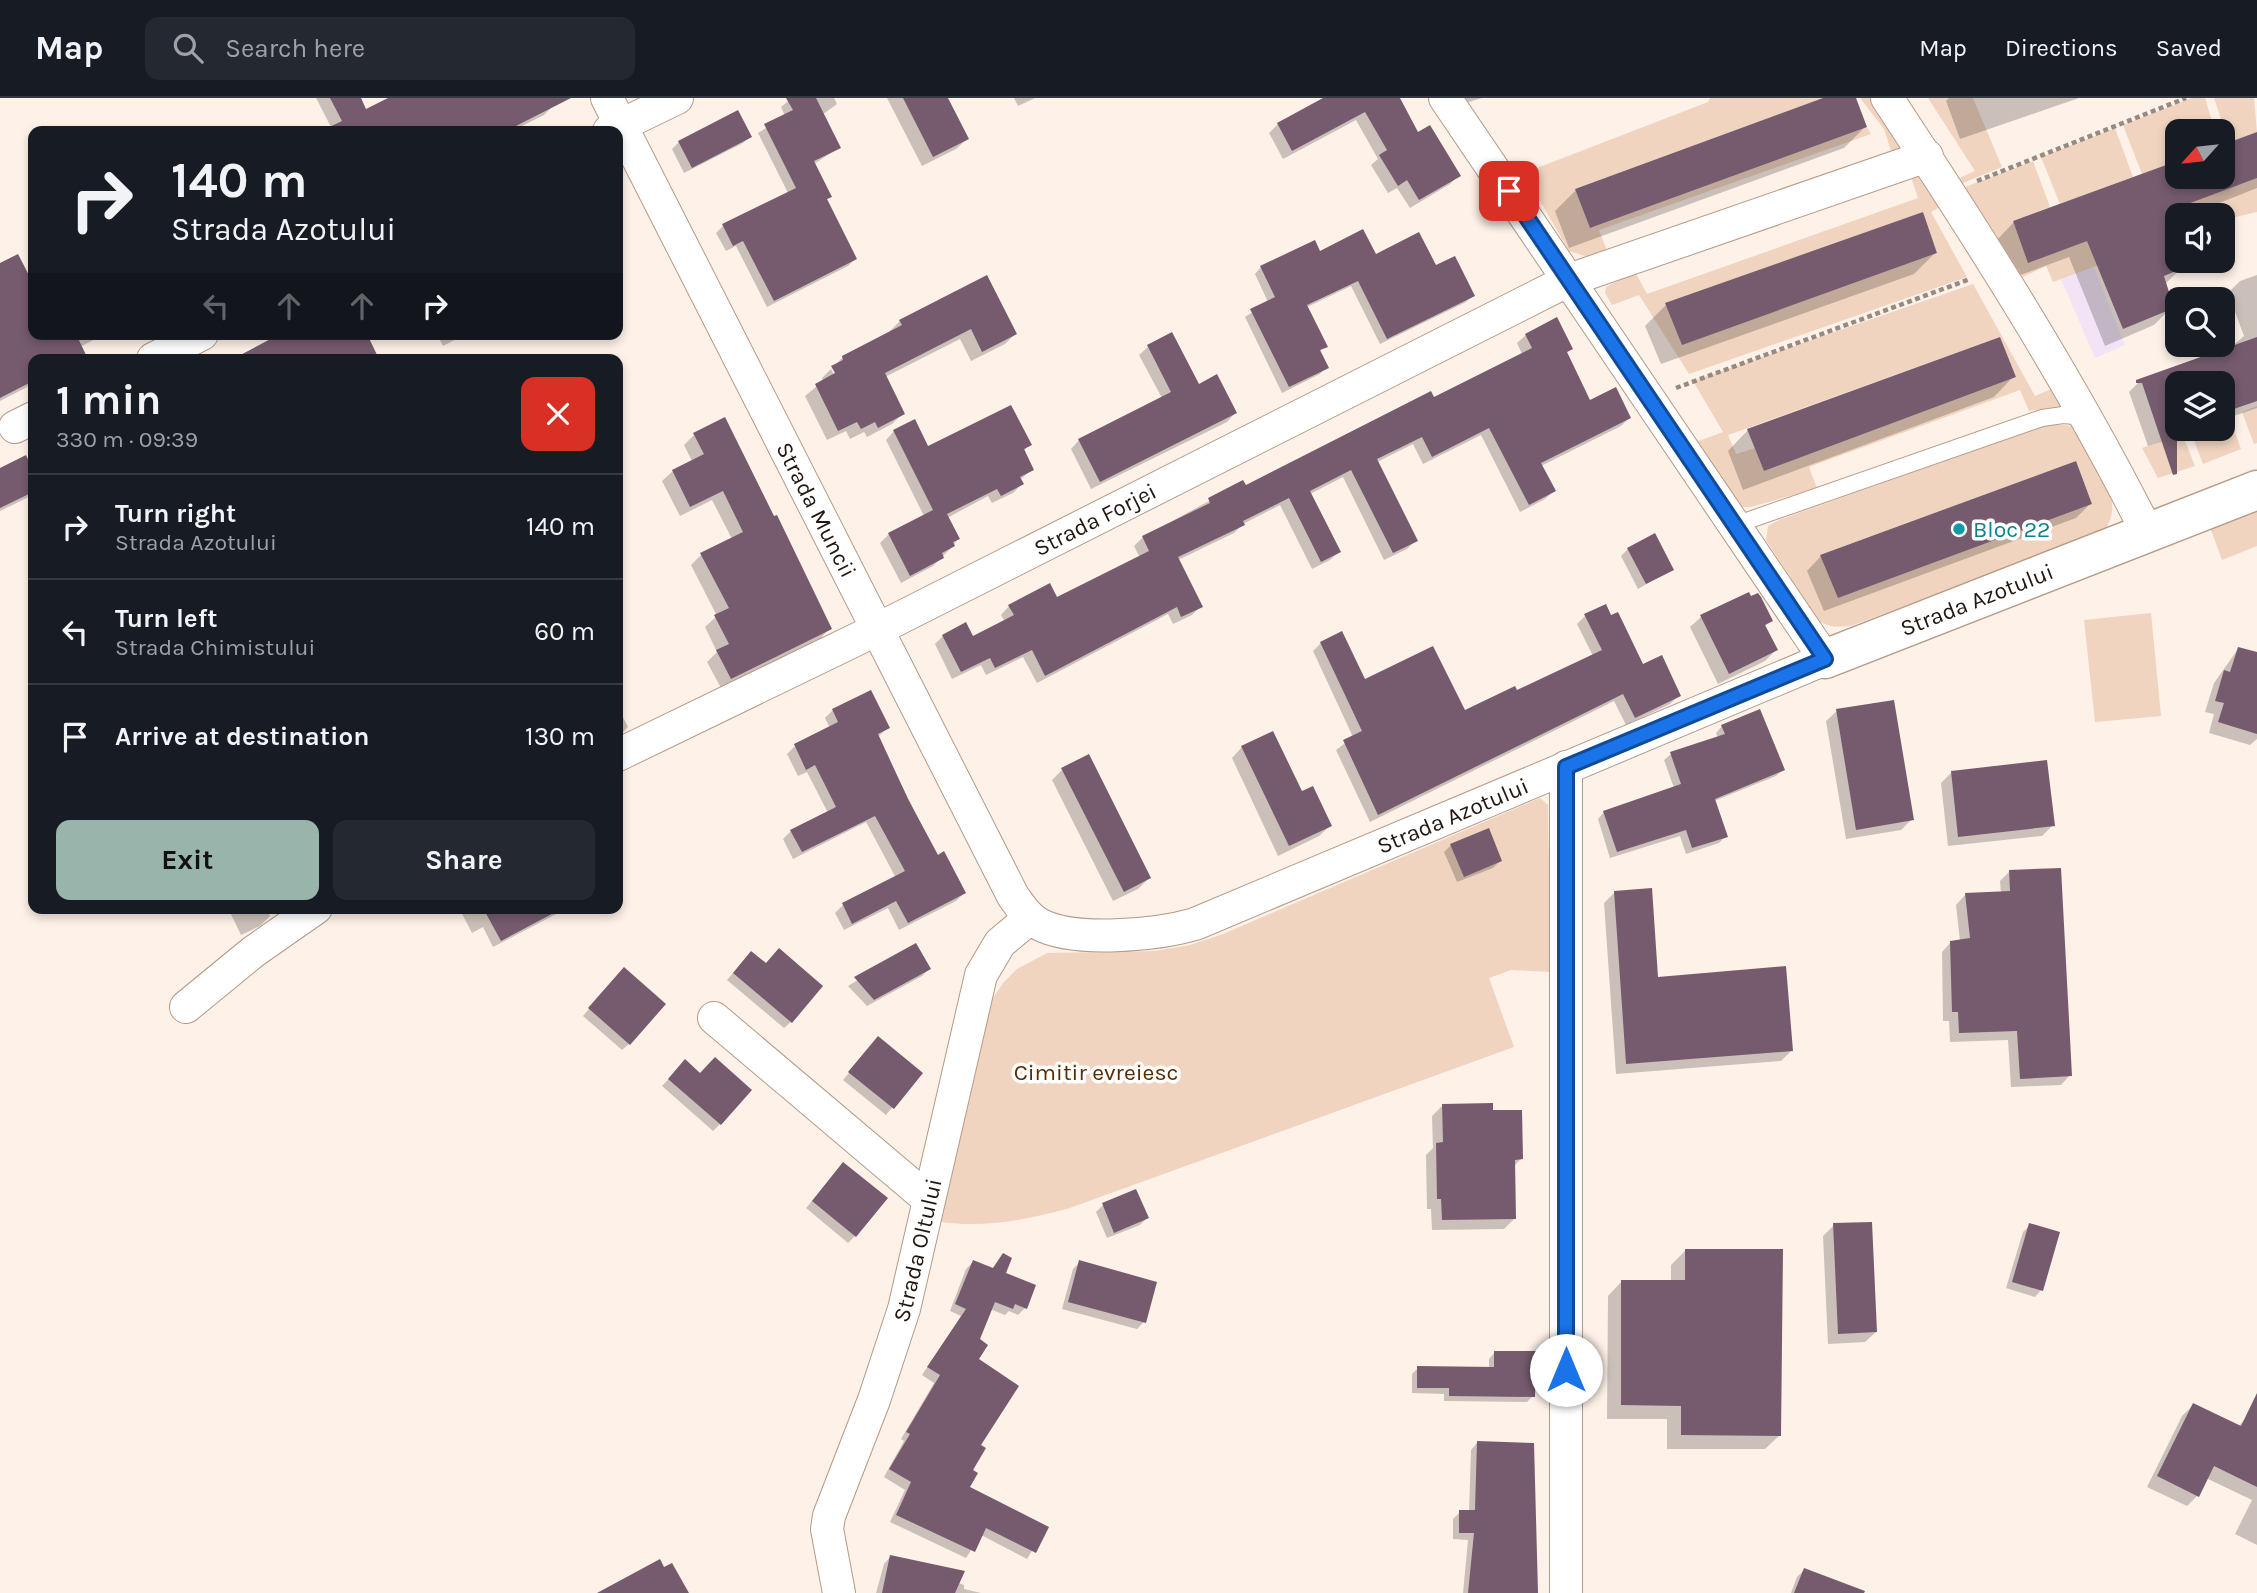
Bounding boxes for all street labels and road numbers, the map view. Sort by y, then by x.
street label: Strada Muncii [770,438,862,582]
street label: Strada Forjei [1030,478,1161,562]
street label: Strada Azotului [1897,558,2057,642]
street label: Strada Azotului [1373,772,1533,860]
street label: Strada Oltului [888,1176,948,1326]

